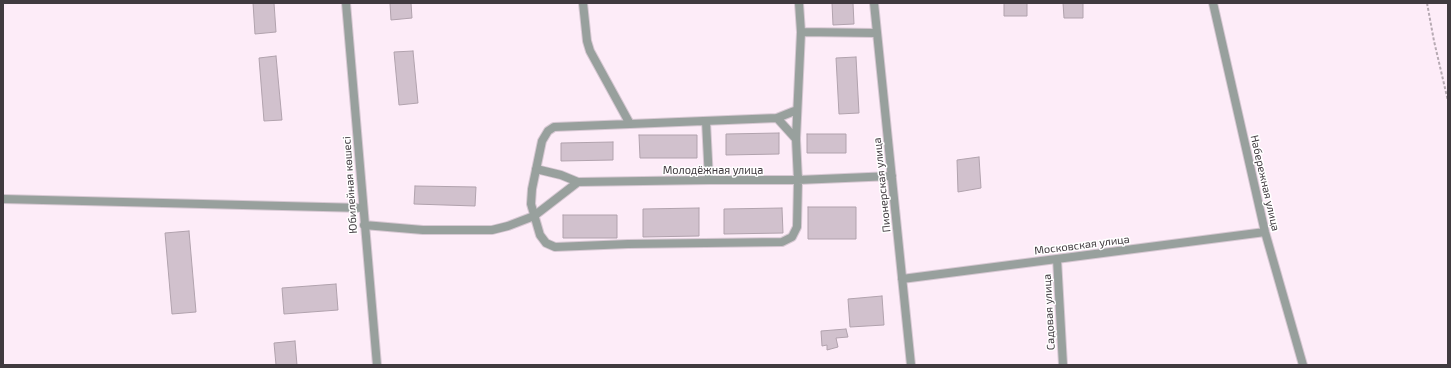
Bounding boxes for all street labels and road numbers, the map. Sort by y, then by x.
street label: Набережная улица [1248,134,1282,232]
street label: Юбилейная көшесі [340,136,360,234]
street label: Пионерская улица [870,137,894,233]
street label: Молодёжная улица [663,163,763,177]
street label: Московская улица [1034,233,1130,257]
street label: Садовая улица [1040,274,1058,350]

